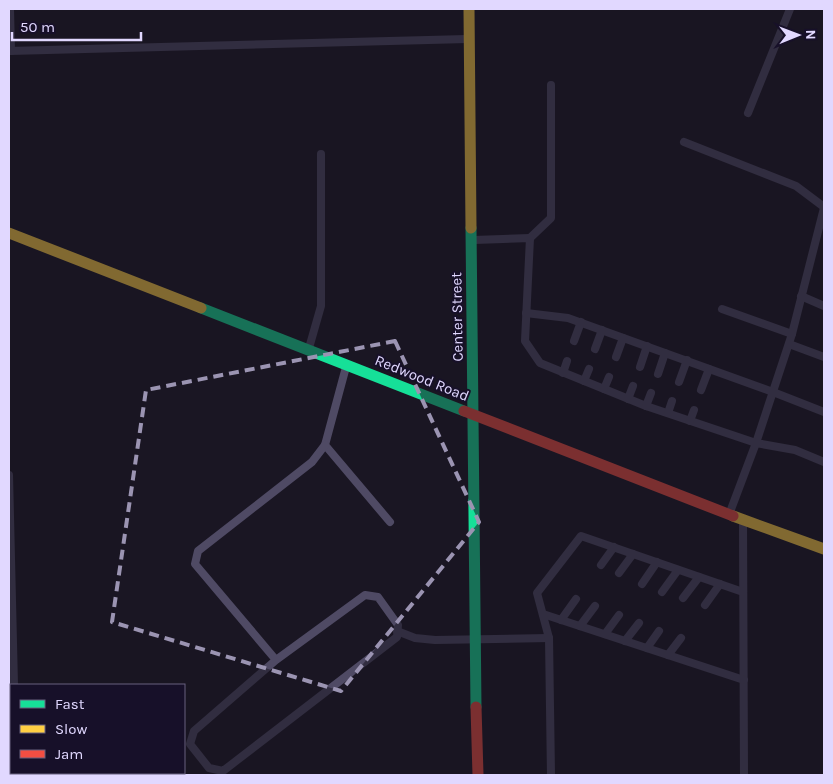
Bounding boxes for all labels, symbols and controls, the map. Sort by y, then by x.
scale bar [12,10,141,42]
north arrow [773,10,823,60]
text: 50 m [20,18,55,36]
text: N [802,30,819,40]
street label: Center Street [447,272,467,362]
street label: Redwood Road [372,351,472,405]
legend [10,684,185,774]
text: Fast [55,695,85,713]
text: Slow [55,720,87,738]
text: Jam [55,745,83,763]

